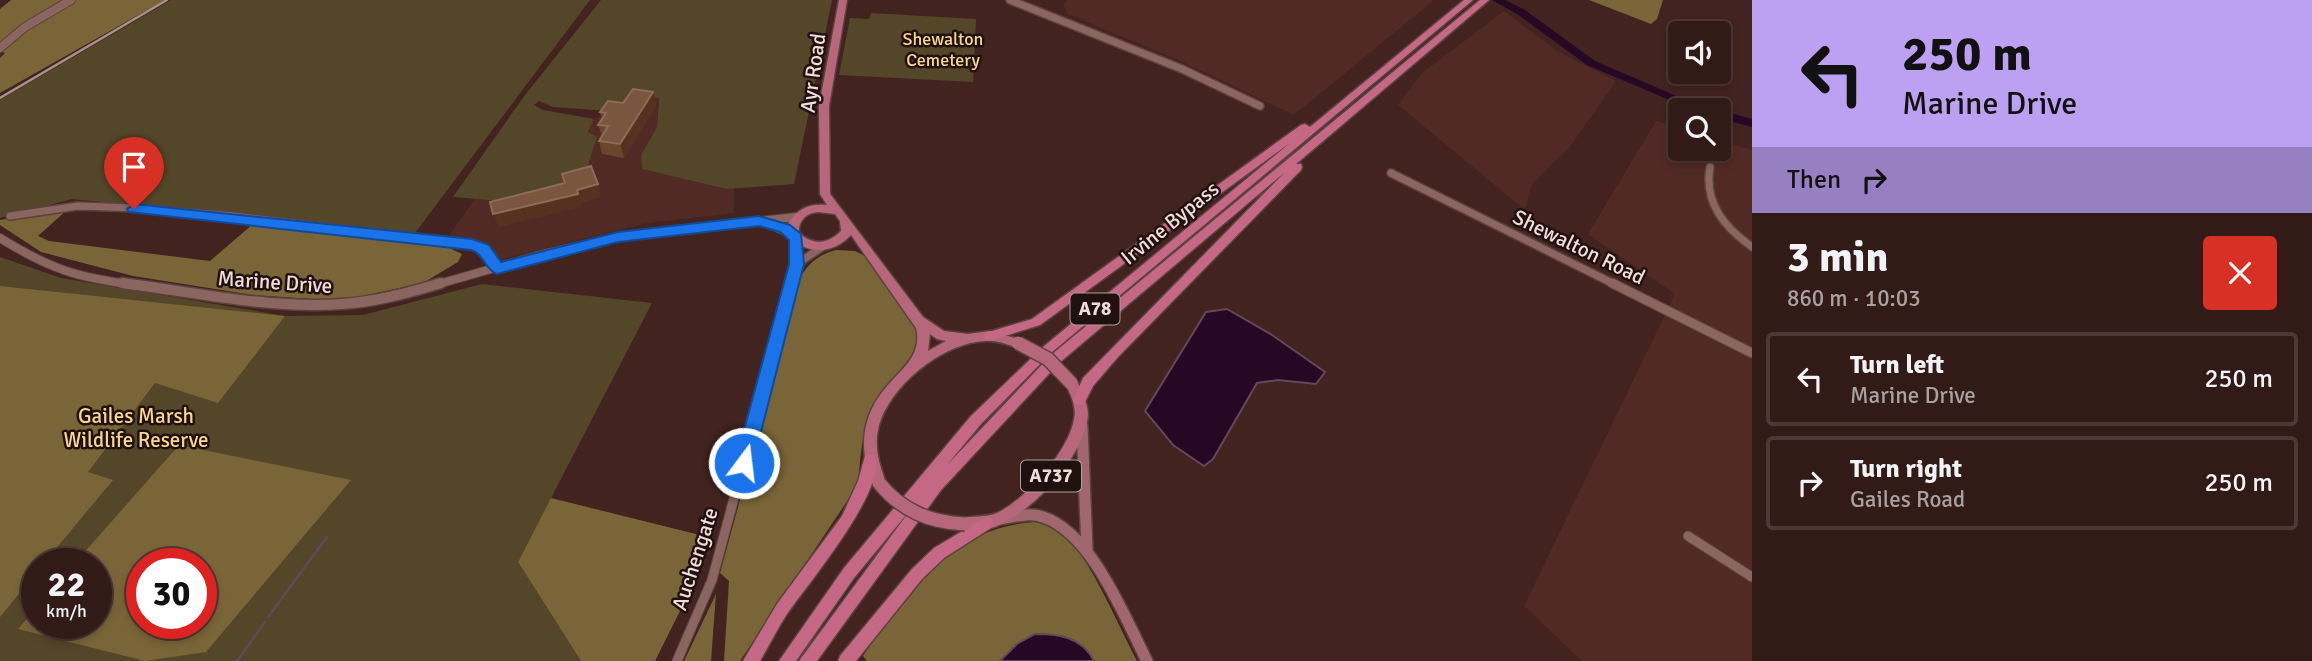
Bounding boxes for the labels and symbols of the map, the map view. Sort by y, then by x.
park label: Shewalton Cemetery [903,28,983,71]
street label: Ayr Road [795,32,831,114]
pin [104,137,164,209]
street label: Irvine Bypass [1116,176,1224,270]
street label: Shewalton Road [1509,204,1649,290]
street label: Marine Drive [217,265,333,299]
road number: A78 [1070,294,1120,324]
park label: Gailes Marsh Wildlife Reserve [64,403,209,453]
position arrow [707,426,781,500]
road number: A737 [1021,461,1081,491]
street label: Auchengate [666,504,724,614]
speed limit sign: 30 [126,548,217,639]

